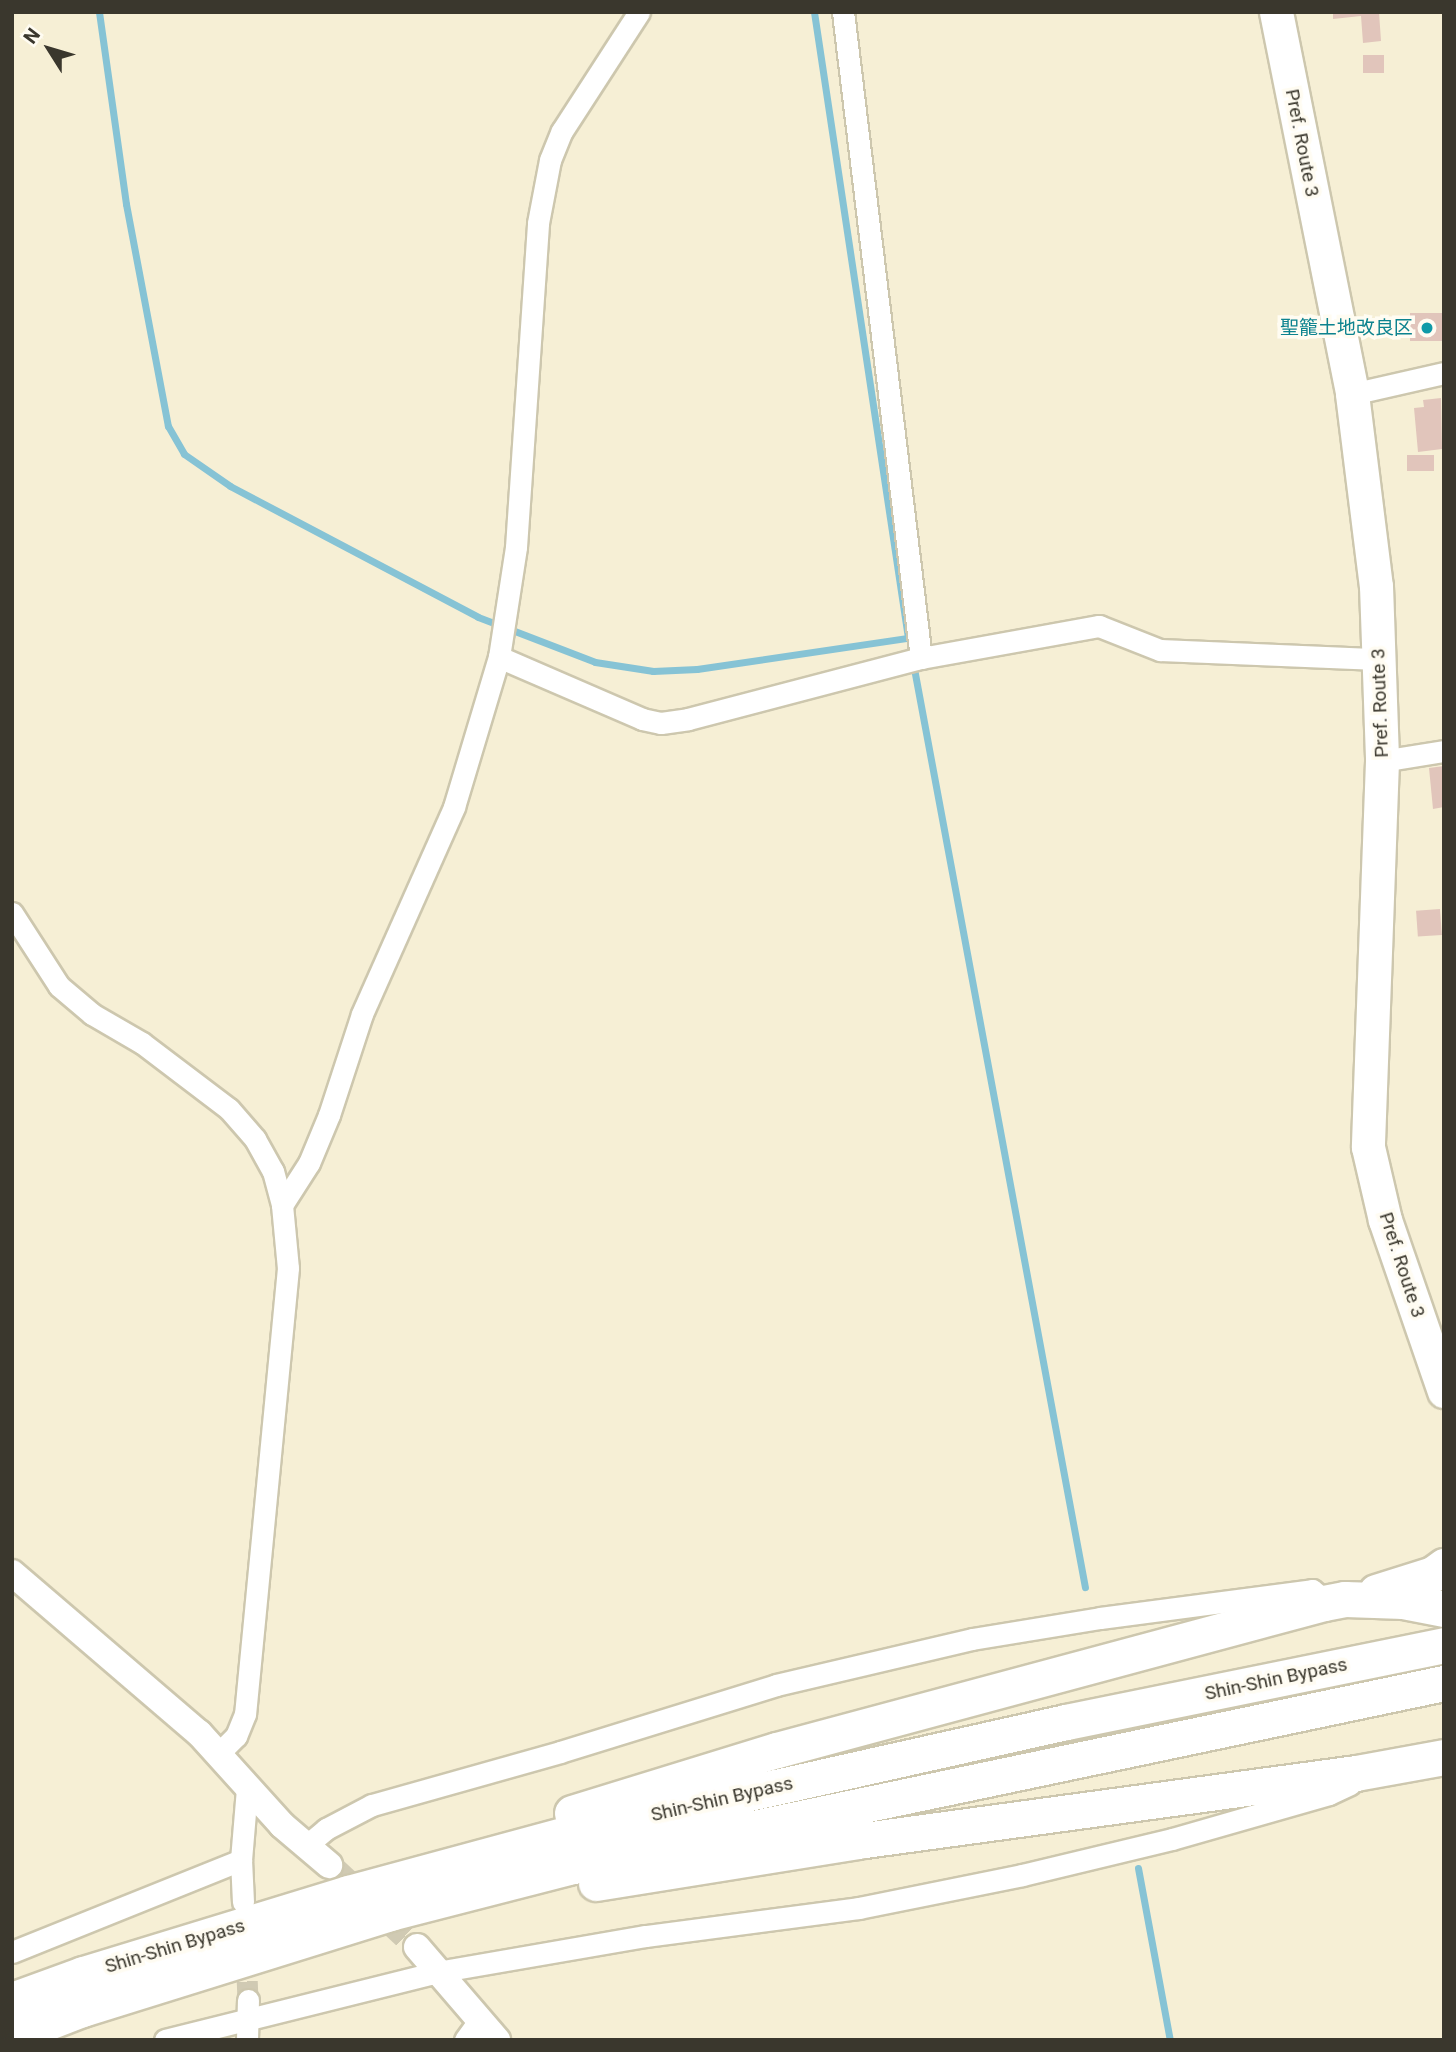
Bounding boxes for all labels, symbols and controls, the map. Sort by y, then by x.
north arrow [14,14,84,84]
text: N [19,24,45,48]
street label: Pref. Route 3 [1280,87,1324,199]
place label: 聖籠土地改良区 [1280,317,1413,339]
marker: 聖籠土地改良区 [1419,320,1435,336]
street label: Pref. Route 3 [1367,648,1393,758]
street label: Pref. Route 3 [1374,1209,1430,1321]
street label: Shin-Shin Bypass [1203,1653,1349,1705]
street label: Shin-Shin Bypass [649,1772,795,1826]
street label: Shin-Shin Bypass [102,1914,248,1978]

